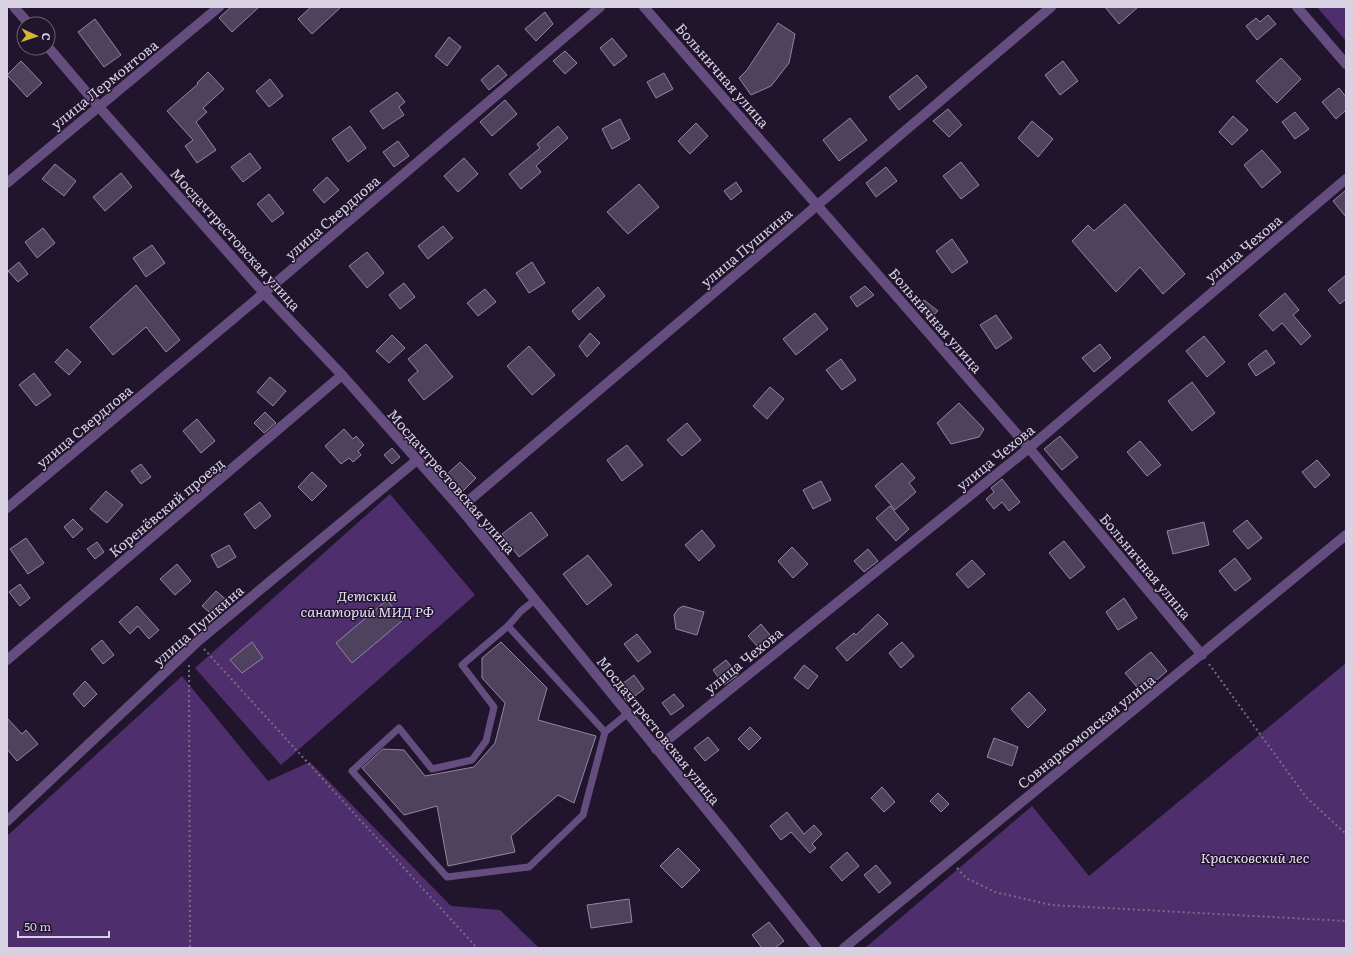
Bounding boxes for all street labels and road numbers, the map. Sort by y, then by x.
street label: Больничная улица [672,18,774,132]
street label: улица Лермонтова [46,34,162,133]
street label: Мосдачтрестовская улица [166,163,306,315]
street label: улица Свердлова [280,170,384,264]
street label: улица Пушкина [696,202,796,291]
street label: улица Чехова [1200,209,1286,286]
street label: Больничная улица [885,263,987,377]
street label: улица Свердлова [32,380,137,472]
street label: Мосдачтрестовская улица [383,404,521,558]
street label: улица Чехова [952,419,1039,495]
street label: Коренёвский проезд [104,453,228,561]
street label: Больничная улица [1096,509,1197,624]
street label: улица Пушкина [148,580,248,670]
street label: улица Чехова [700,622,787,698]
street label: Мосдачтрестовская улица [593,651,726,809]
street label: Совнаркомовская улица [1013,669,1159,793]

